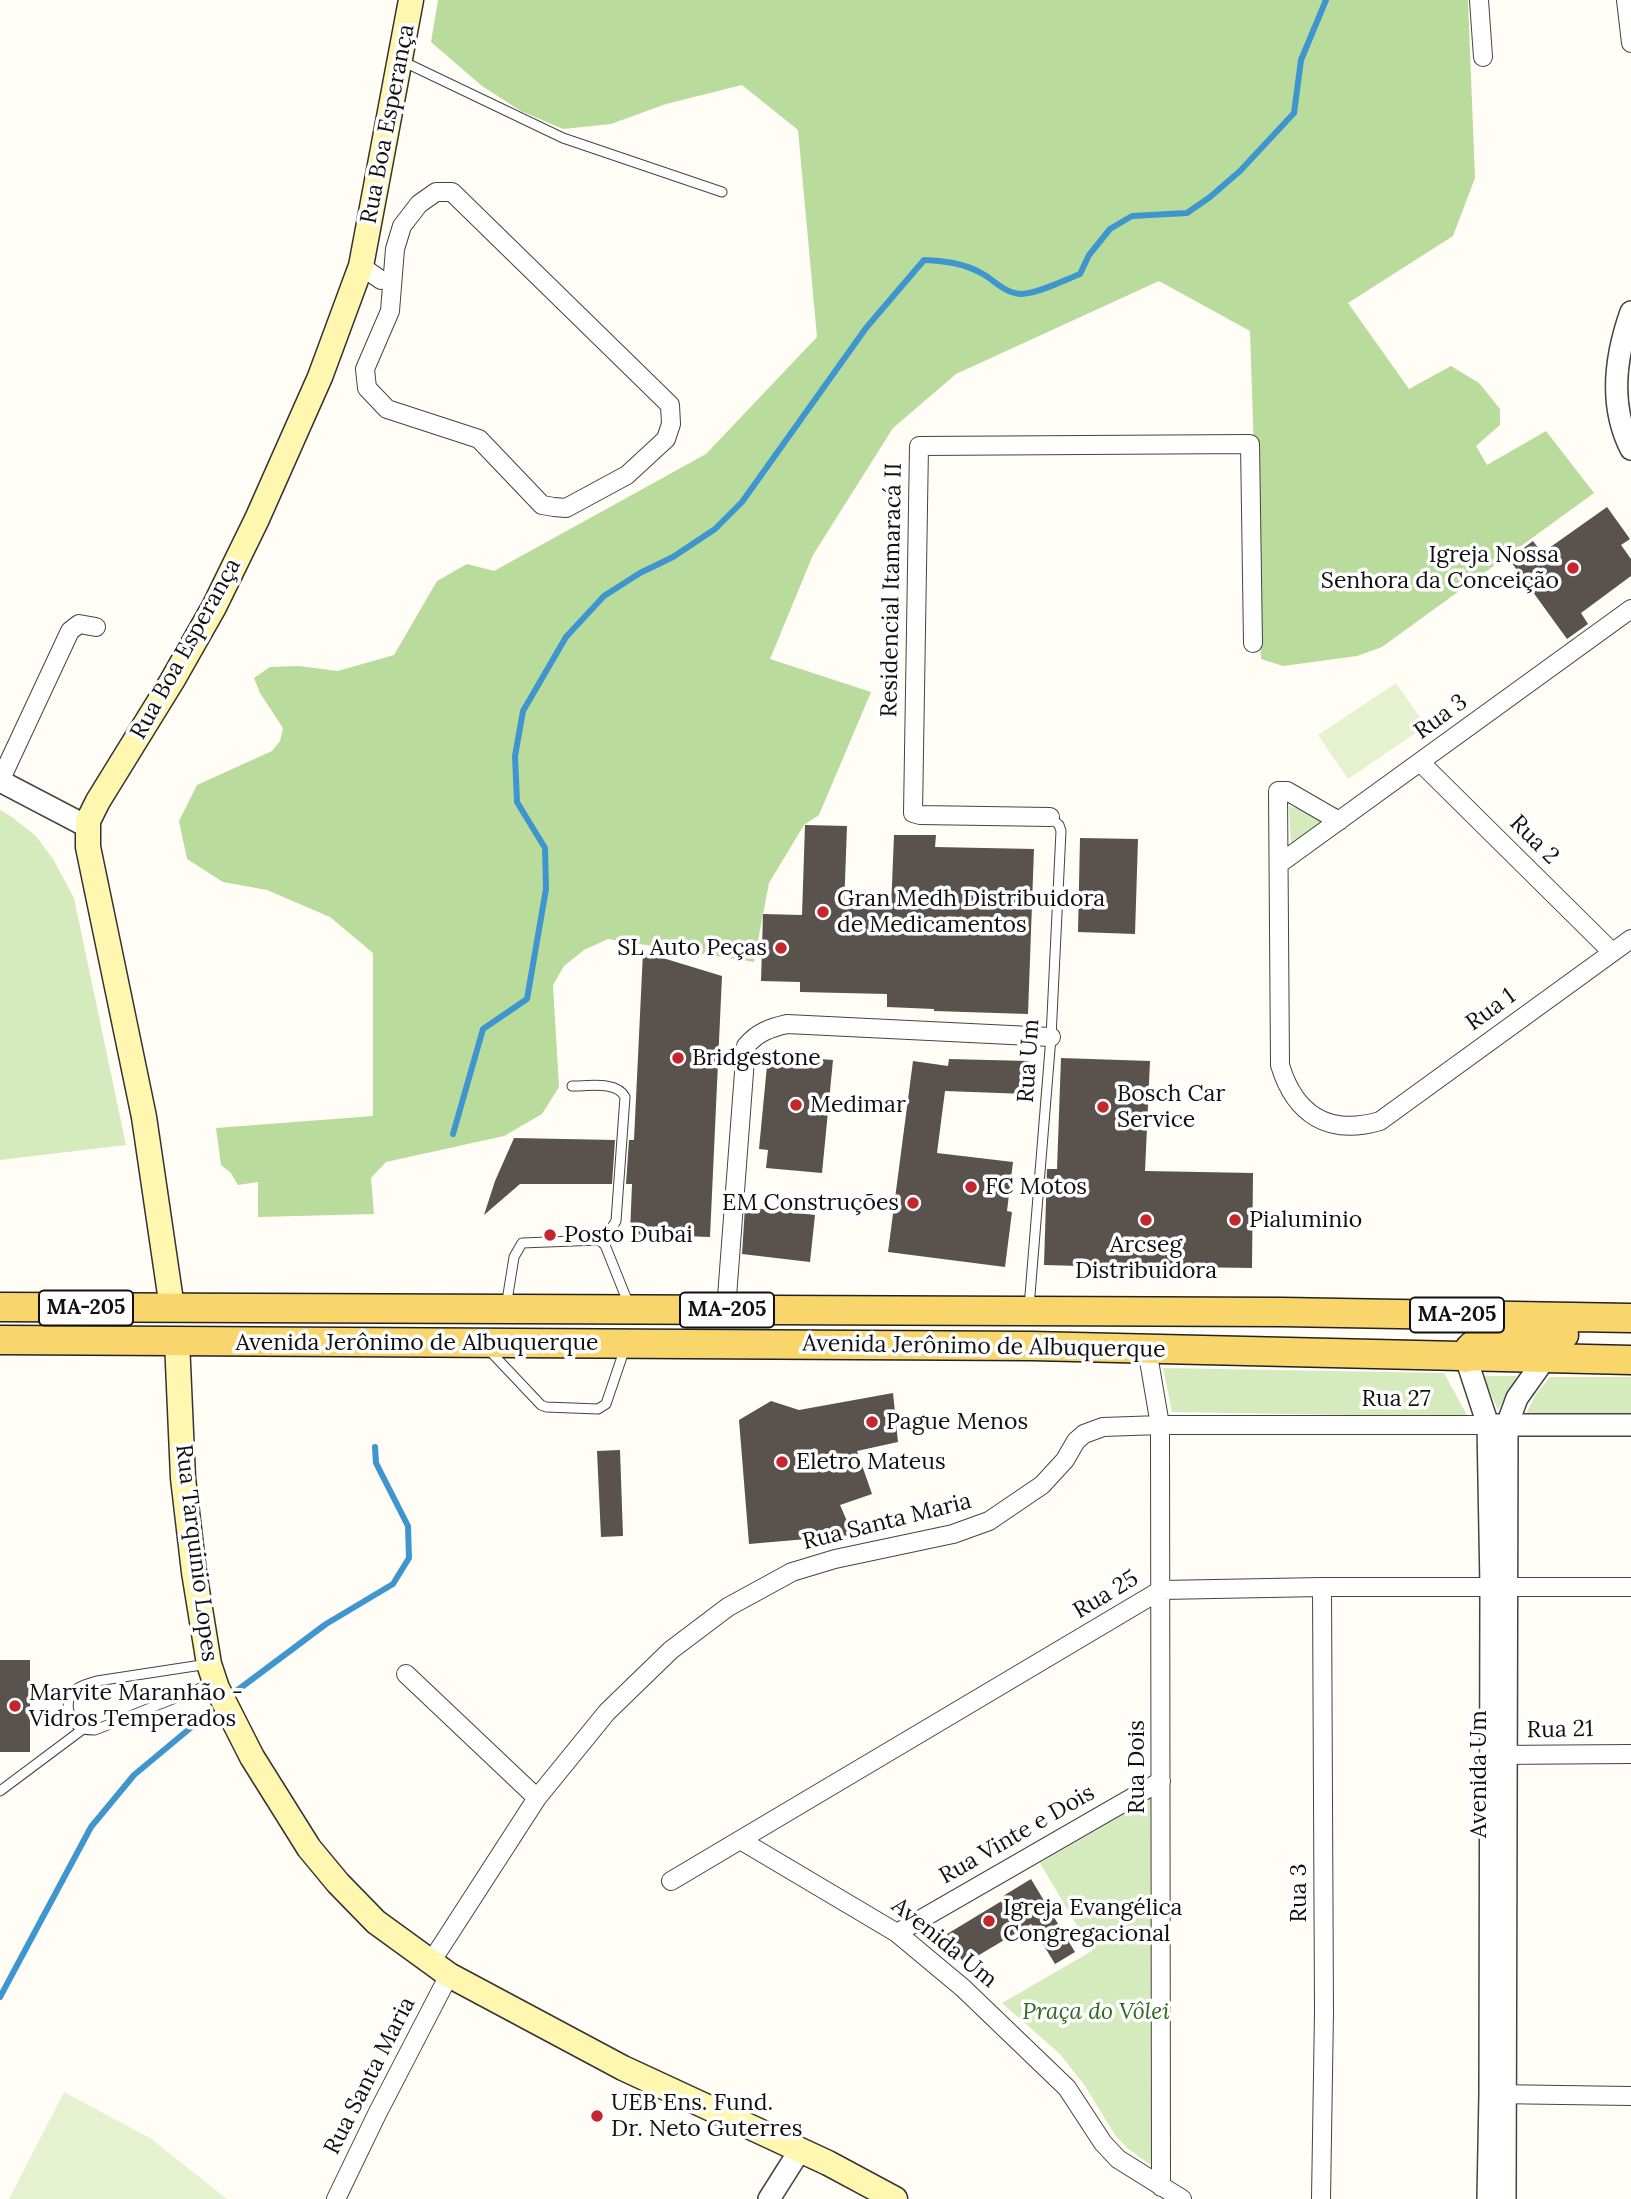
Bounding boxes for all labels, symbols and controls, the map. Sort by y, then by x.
street label: Rua Boa Esperança [355,22,421,226]
street label: Residencial Itamaracá II [876,462,908,718]
place label: Igreja Nossa Senhora da Conceição [1321,541,1559,595]
street label: Rua Boa Esperança [125,554,247,744]
marker: Igreja Nossa Senhora da Conceição [1565,560,1581,576]
street label: Rua 3 [1409,689,1473,745]
street label: Rua 2 [1504,810,1564,870]
place label: Gran Medh Distribuidora de Medicamentos [837,885,1105,939]
marker: Gran Medh Distribuidora de Medicamentos [815,904,831,920]
place label: SL Auto Peças [617,934,767,962]
marker: SL Auto Peças [773,940,789,956]
street label: Rua 1 [1461,983,1521,1037]
street label: Rua Um [1012,1018,1046,1104]
place label: Bridgestone [692,1044,821,1072]
marker: Bridgestone [670,1050,686,1066]
place label: Bosch Car Service [1117,1080,1225,1134]
place label: Medimar [810,1091,906,1119]
marker: Medimar [788,1097,804,1113]
marker: Bosch Car Service [1095,1099,1111,1115]
place label: FC Motos [985,1173,1087,1201]
marker: FC Motos [963,1179,979,1195]
place label: EM Construções [722,1189,899,1217]
marker: EM Construções [905,1195,921,1211]
place label: Pialuminio [1249,1206,1362,1234]
marker: Arcseg Distribuidora [1138,1212,1154,1228]
marker: Pialuminio [1227,1212,1243,1228]
place label: Posto Dubai [564,1221,693,1249]
marker: Posto Dubai [542,1227,558,1243]
place label: Arcseg Distribuidora [1075,1231,1217,1285]
road number: MA-205 [39,1290,133,1326]
road number: MA-205 [680,1292,774,1328]
road number: MA-205 [1410,1298,1504,1332]
street label: Avenida Jerônimo de Albuquerque [235,1329,599,1357]
street label: Avenida Jerônimo de Albuquerque [802,1330,1166,1364]
street label: Rua 27 [1361,1385,1431,1413]
place label: Pague Menos [886,1408,1028,1436]
marker: Pague Menos [864,1414,880,1430]
street label: Rua Tarquinio Lopes [169,1443,223,1663]
place label: Eletro Mateus [796,1448,946,1476]
marker: Eletro Mateus [774,1454,790,1470]
street label: Rua Santa Maria [800,1488,974,1556]
street label: Rua 25 [1068,1565,1144,1625]
place label: Marvite Maranhão - Vidros Temperados [29,1679,243,1733]
marker: Marvite Maranhão - Vidros Temperados [7,1698,23,1714]
street label: Avenida Um [1465,1710,1493,1838]
street label: Rua 21 [1526,1716,1594,1744]
street label: Rua Dois [1123,1720,1151,1814]
street label: Rua Vinte e Dois [934,1779,1100,1891]
street label: Rua 3 [1285,1864,1313,1922]
street label: Avenida Um [886,1892,1002,1994]
place label: Igreja Evangélica Congregacional [1003,1894,1182,1948]
marker: Igreja Evangélica Congregacional [981,1913,997,1929]
street label: Rua Santa Maria [318,1993,422,2159]
park label: Praça do Vôlei [1022,1998,1170,2026]
place label: UEB Ens. Fund. Dr. Neto Guterres [611,2089,802,2143]
marker: UEB Ens. Fund. Dr. Neto Guterres [589,2108,605,2124]

